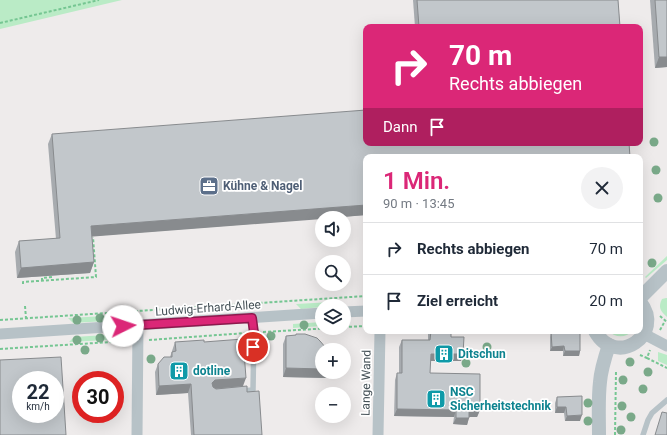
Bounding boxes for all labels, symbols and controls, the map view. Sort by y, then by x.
text: 70 m [449,39,512,72]
icon: right [383,40,435,92]
text: Rechts abbiegen [449,73,582,94]
icon: arrive [426,116,448,138]
text: Dann [383,118,418,136]
text: 1 Min. [383,167,450,195]
button: close [581,167,623,209]
office icon: Kühne & Nagel [198,175,220,197]
place label: Kühne & Nagel [223,179,302,193]
text: 90 m · 13:45 [383,196,454,211]
map controls [315,211,351,423]
button: sound [315,211,351,247]
icon: right [383,238,405,260]
text: Rechts abbiegen [417,240,530,258]
text: 70 m [589,240,623,258]
button: search [315,255,351,291]
icon: arrive [383,290,405,312]
text: Ziel erreicht [417,292,498,310]
text: 20 m [589,292,623,310]
street label: Ludwig-Erhard-Allee [155,297,261,319]
button: layers [315,299,351,335]
position arrow [102,305,144,347]
pin [236,330,270,364]
icon: arrive [242,336,264,358]
button: + [315,343,351,379]
building icon: Ditschun [433,343,455,365]
place label: Ditschun [458,347,506,361]
street label: Lange Wand [358,350,374,416]
building icon: dotline [168,360,190,382]
place label: dotline [193,364,231,378]
speed limit sign: 30 [72,371,124,423]
text: 22 [27,380,49,404]
place label: NSC Sicherheitstechnik [450,385,551,413]
button: − [315,387,351,423]
building icon: NSC Sicherheitstechnik [425,388,447,410]
text: km/h [26,401,50,412]

